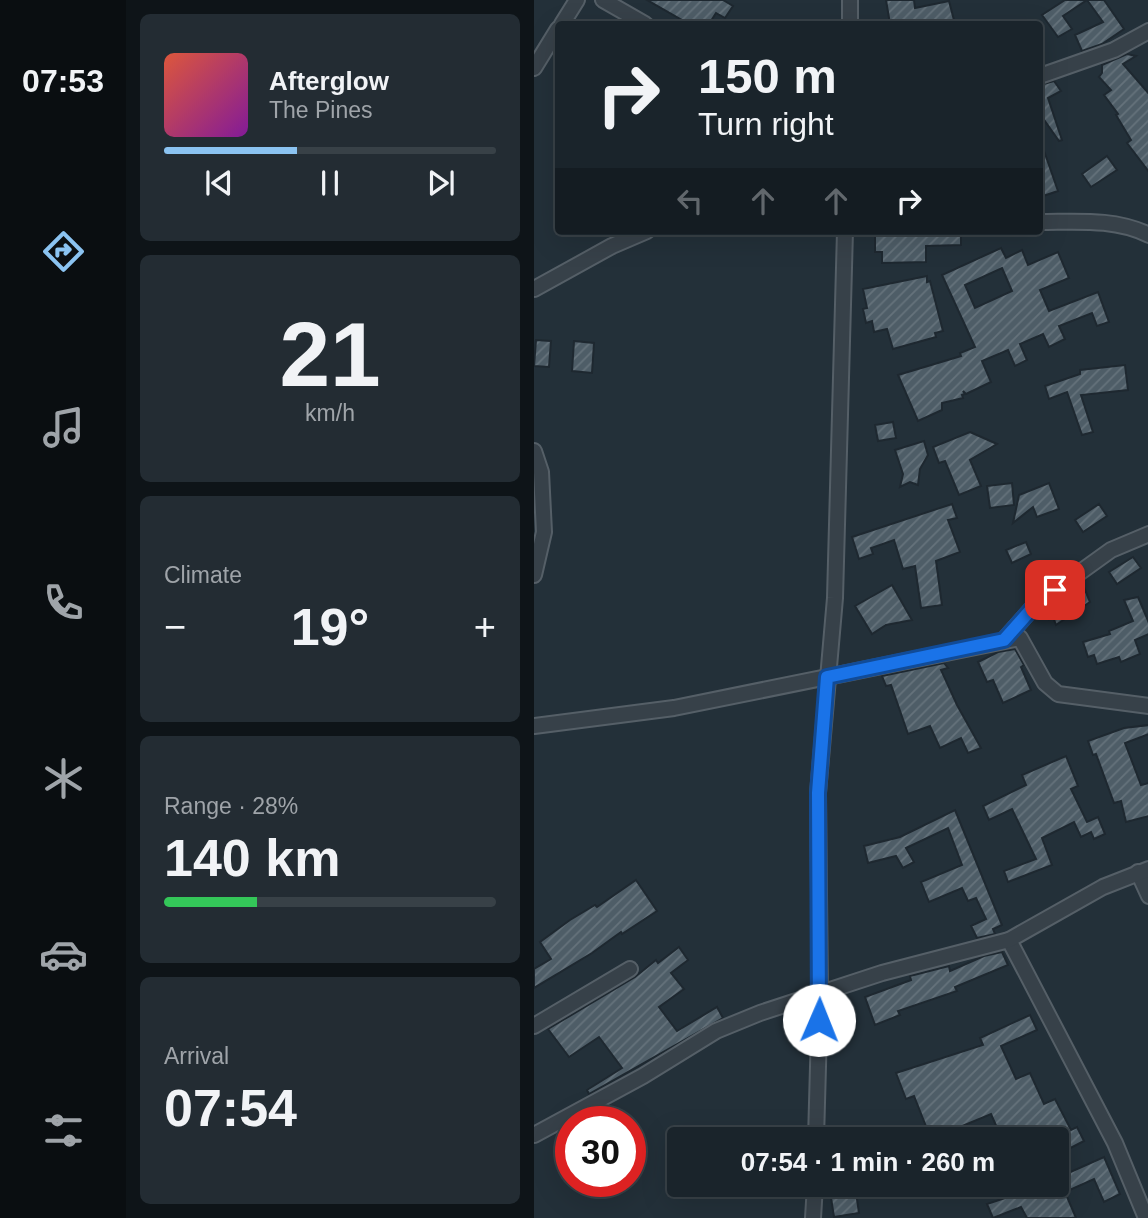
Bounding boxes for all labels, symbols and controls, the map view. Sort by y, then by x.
icon: right [583,49,674,140]
text: 150 m [698,49,837,103]
text: 07:53 [22,63,104,99]
text: Afterglow [269,66,389,96]
text: The Pines [269,97,373,123]
text: Turn right [698,106,834,142]
icon: previous [200,164,238,202]
icon: pause [311,164,349,202]
icon: next [422,164,460,202]
icon: left [671,182,709,220]
icon: ahead [744,182,782,220]
icon: ahead [817,182,855,220]
icon: right [890,182,928,220]
icon: directions [39,227,88,276]
text: 21 [279,304,381,405]
text: km/h [305,400,355,426]
icon: music [39,403,88,452]
pin [1025,560,1085,620]
text: Climate [164,562,242,588]
icon: arrive [1036,571,1074,609]
icon: phone [39,578,88,627]
text: 19° [291,598,369,656]
text: − [164,606,186,648]
text: + [474,606,496,648]
icon: climate [39,754,88,803]
text: Range · 28% [164,793,298,819]
text: 140 km [164,829,340,887]
icon: car [39,930,88,979]
position arrow [782,983,856,1057]
text: Arrival [164,1043,229,1069]
text: 07:54 [164,1079,297,1137]
icon: filters [39,1106,88,1155]
speed limit sign: 30 [555,1106,646,1197]
text: 07:54 · 1 min · 260 m [741,1147,995,1177]

